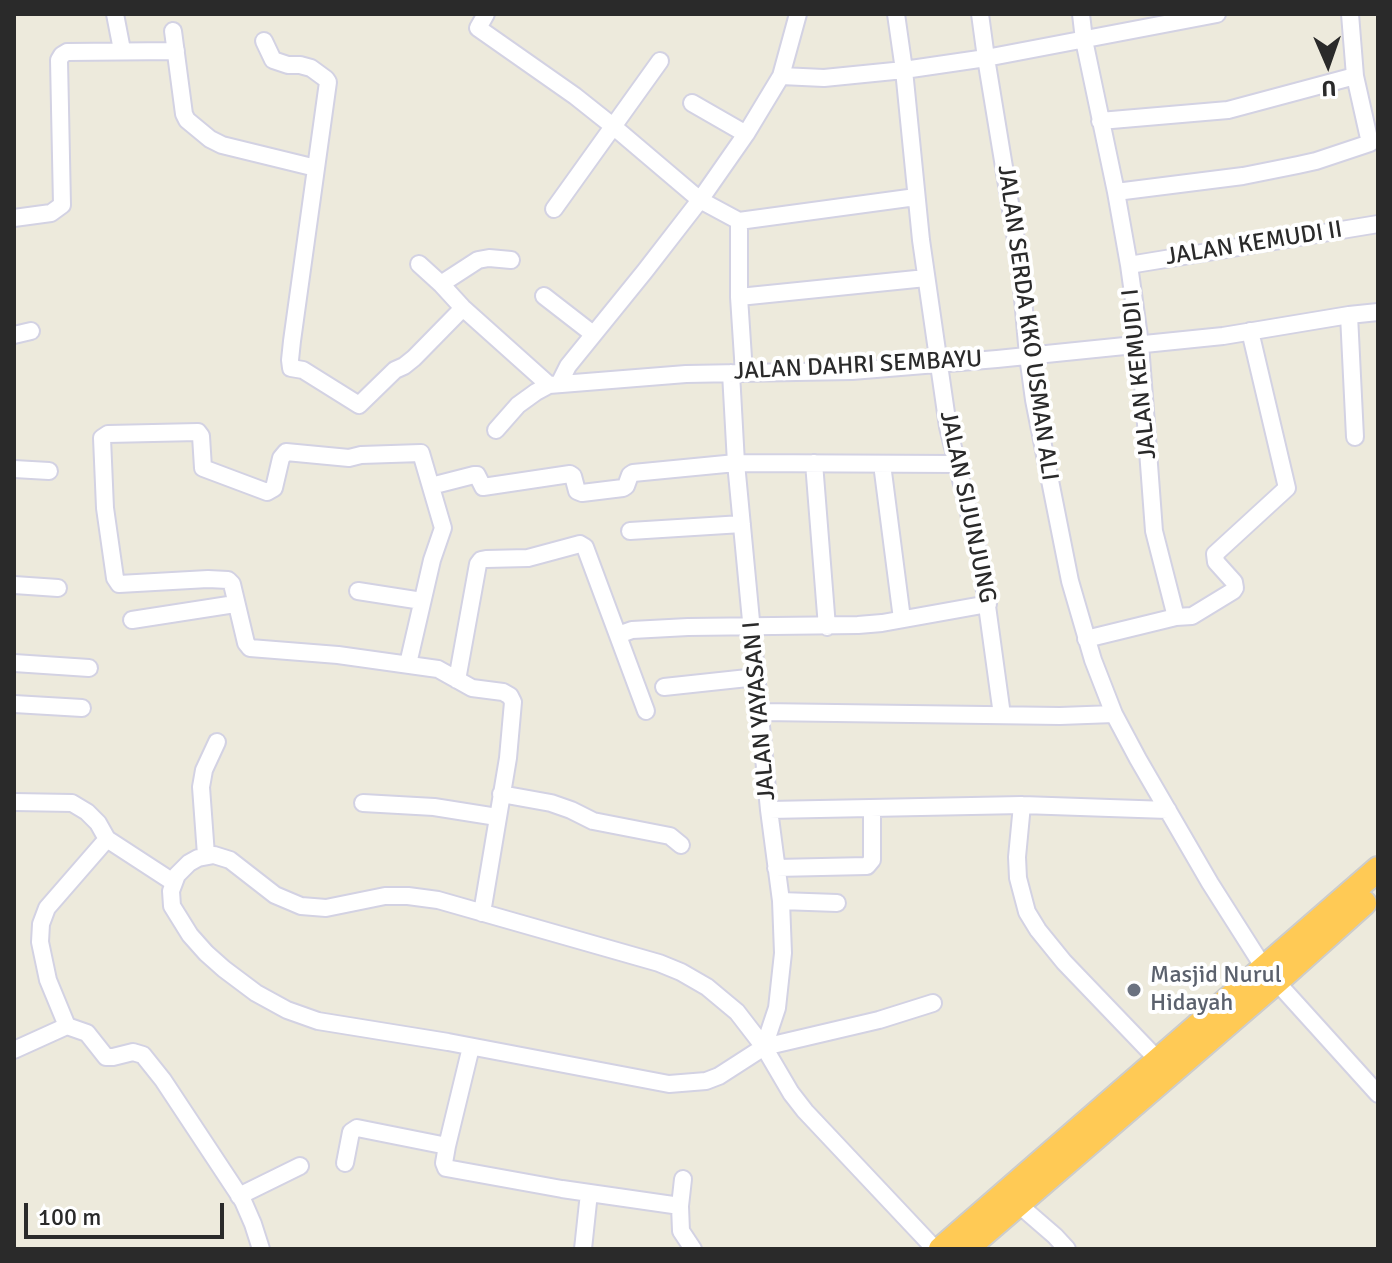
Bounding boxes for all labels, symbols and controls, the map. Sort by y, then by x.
north arrow [1288,24,1368,104]
text: U [1321,75,1337,102]
street label: JALAN SERDA KKO USMAN ALI [991,163,1063,483]
street label: JALAN KEMUDI II [1163,216,1345,272]
street label: JALAN KEMUDI I [1117,287,1163,461]
street label: JALAN DAHRI SEMBAYU [733,345,983,387]
street label: JALAN SIJUNJUNG [933,408,1001,606]
street label: JALAN YAYASAN I [738,620,782,802]
place label: Masjid Nurul Hidayah [1150,962,1282,1018]
marker: Masjid Nurul Hidayah [1125,981,1143,999]
scale bar [28,1187,228,1237]
text: 100 m [38,1202,101,1232]

